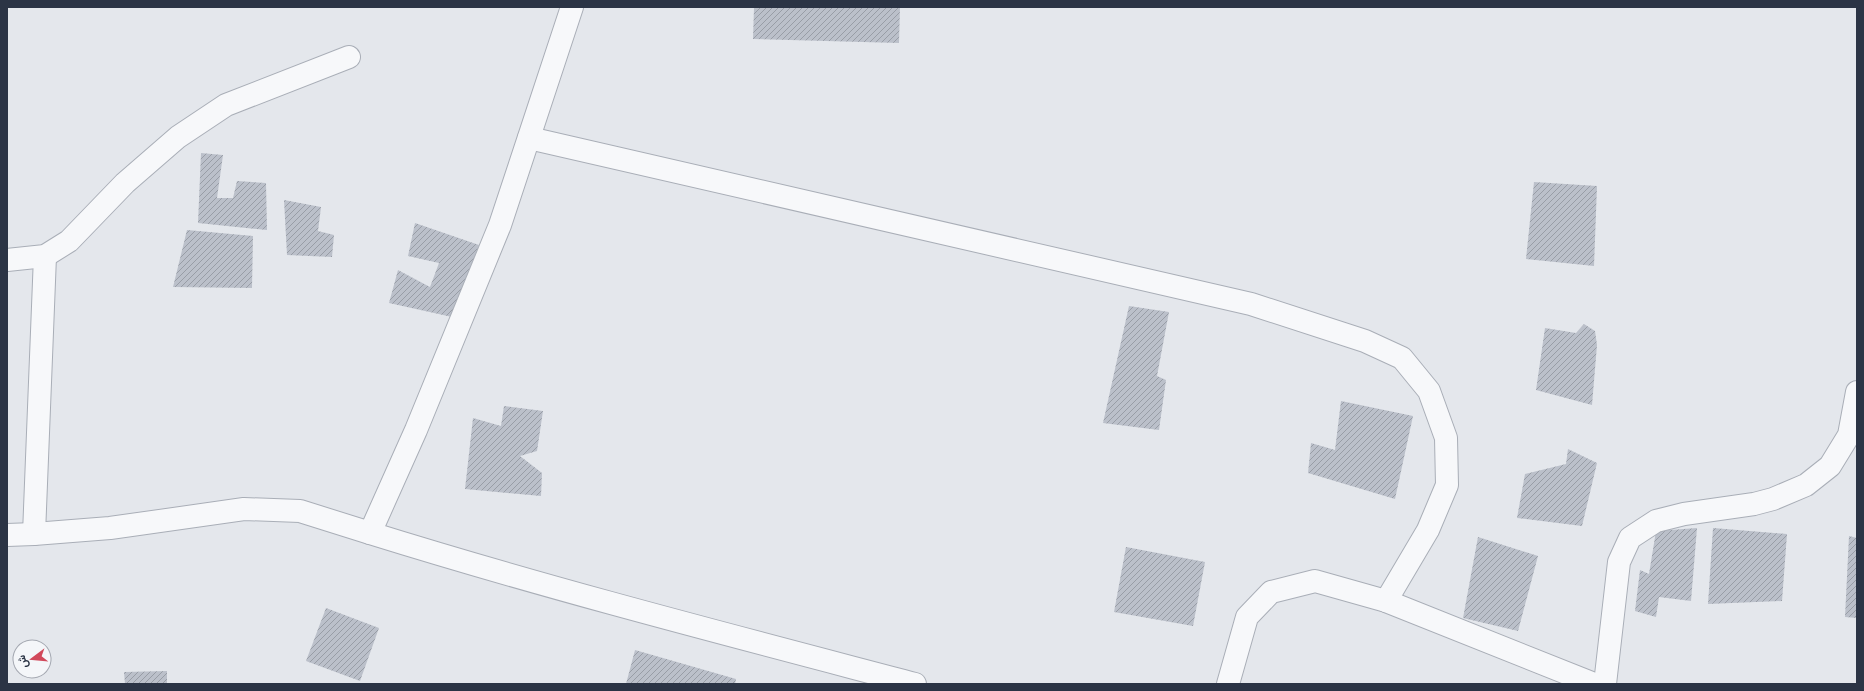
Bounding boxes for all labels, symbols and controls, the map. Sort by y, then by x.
north arrow [12,639,52,679]
text: ش [15,653,31,670]

